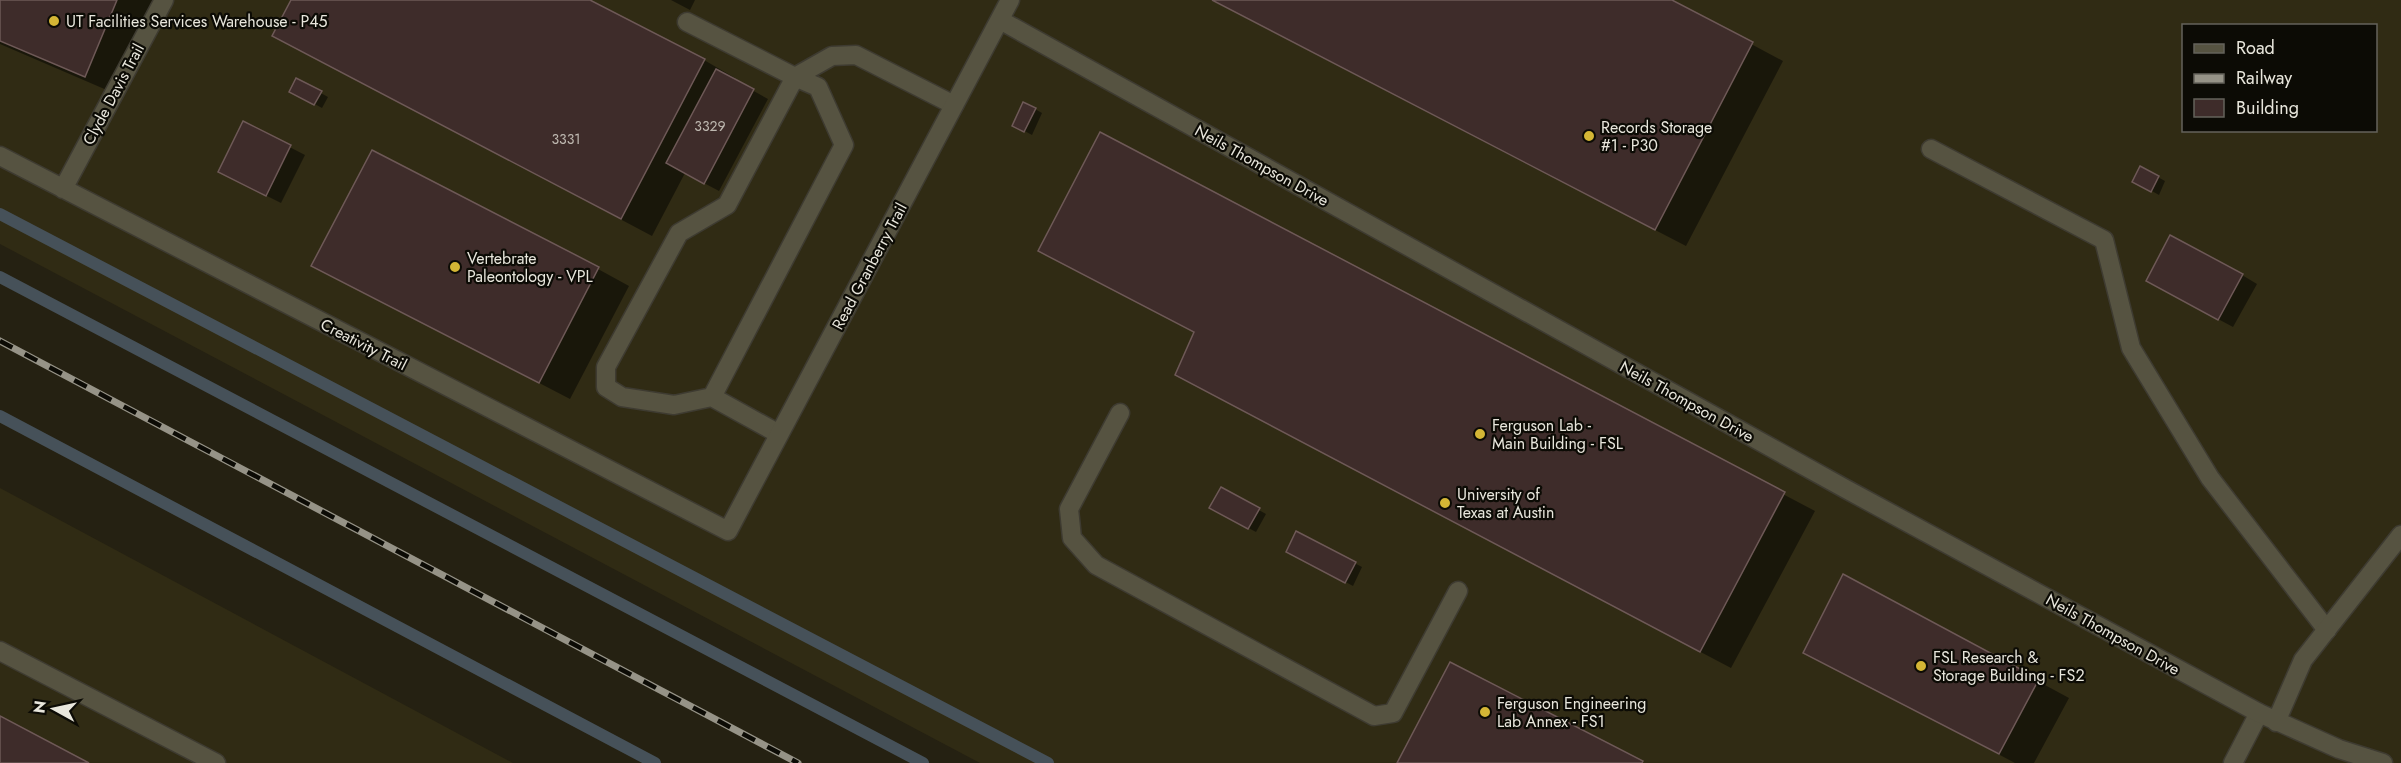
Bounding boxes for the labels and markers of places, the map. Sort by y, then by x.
place label: UT Facilities Services Warehouse - P45 [66,10,328,33]
marker: UT Facilities Services Warehouse - P45 [47,14,61,28]
place label: Records Storage #1 - P30 [1601,116,1712,157]
marker: Records Storage #1 - P30 [1582,129,1596,143]
place label: Vertebrate Paleontology - VPL [467,247,593,288]
marker: Vertebrate Paleontology - VPL [448,260,462,274]
place label: Ferguson Lab - Main Building - FSL [1492,414,1624,455]
marker: Ferguson Lab - Main Building - FSL [1473,427,1487,441]
place label: University of Texas at Austin [1457,483,1554,524]
marker: University of Texas at Austin [1438,496,1452,510]
place label: FSL Research & Storage Building - FS2 [1933,646,2085,687]
marker: FSL Research & Storage Building - FS2 [1914,659,1928,673]
place label: Ferguson Engineering Lab Annex - FS1 [1497,692,1646,733]
marker: Ferguson Engineering Lab Annex - FS1 [1478,705,1492,719]

